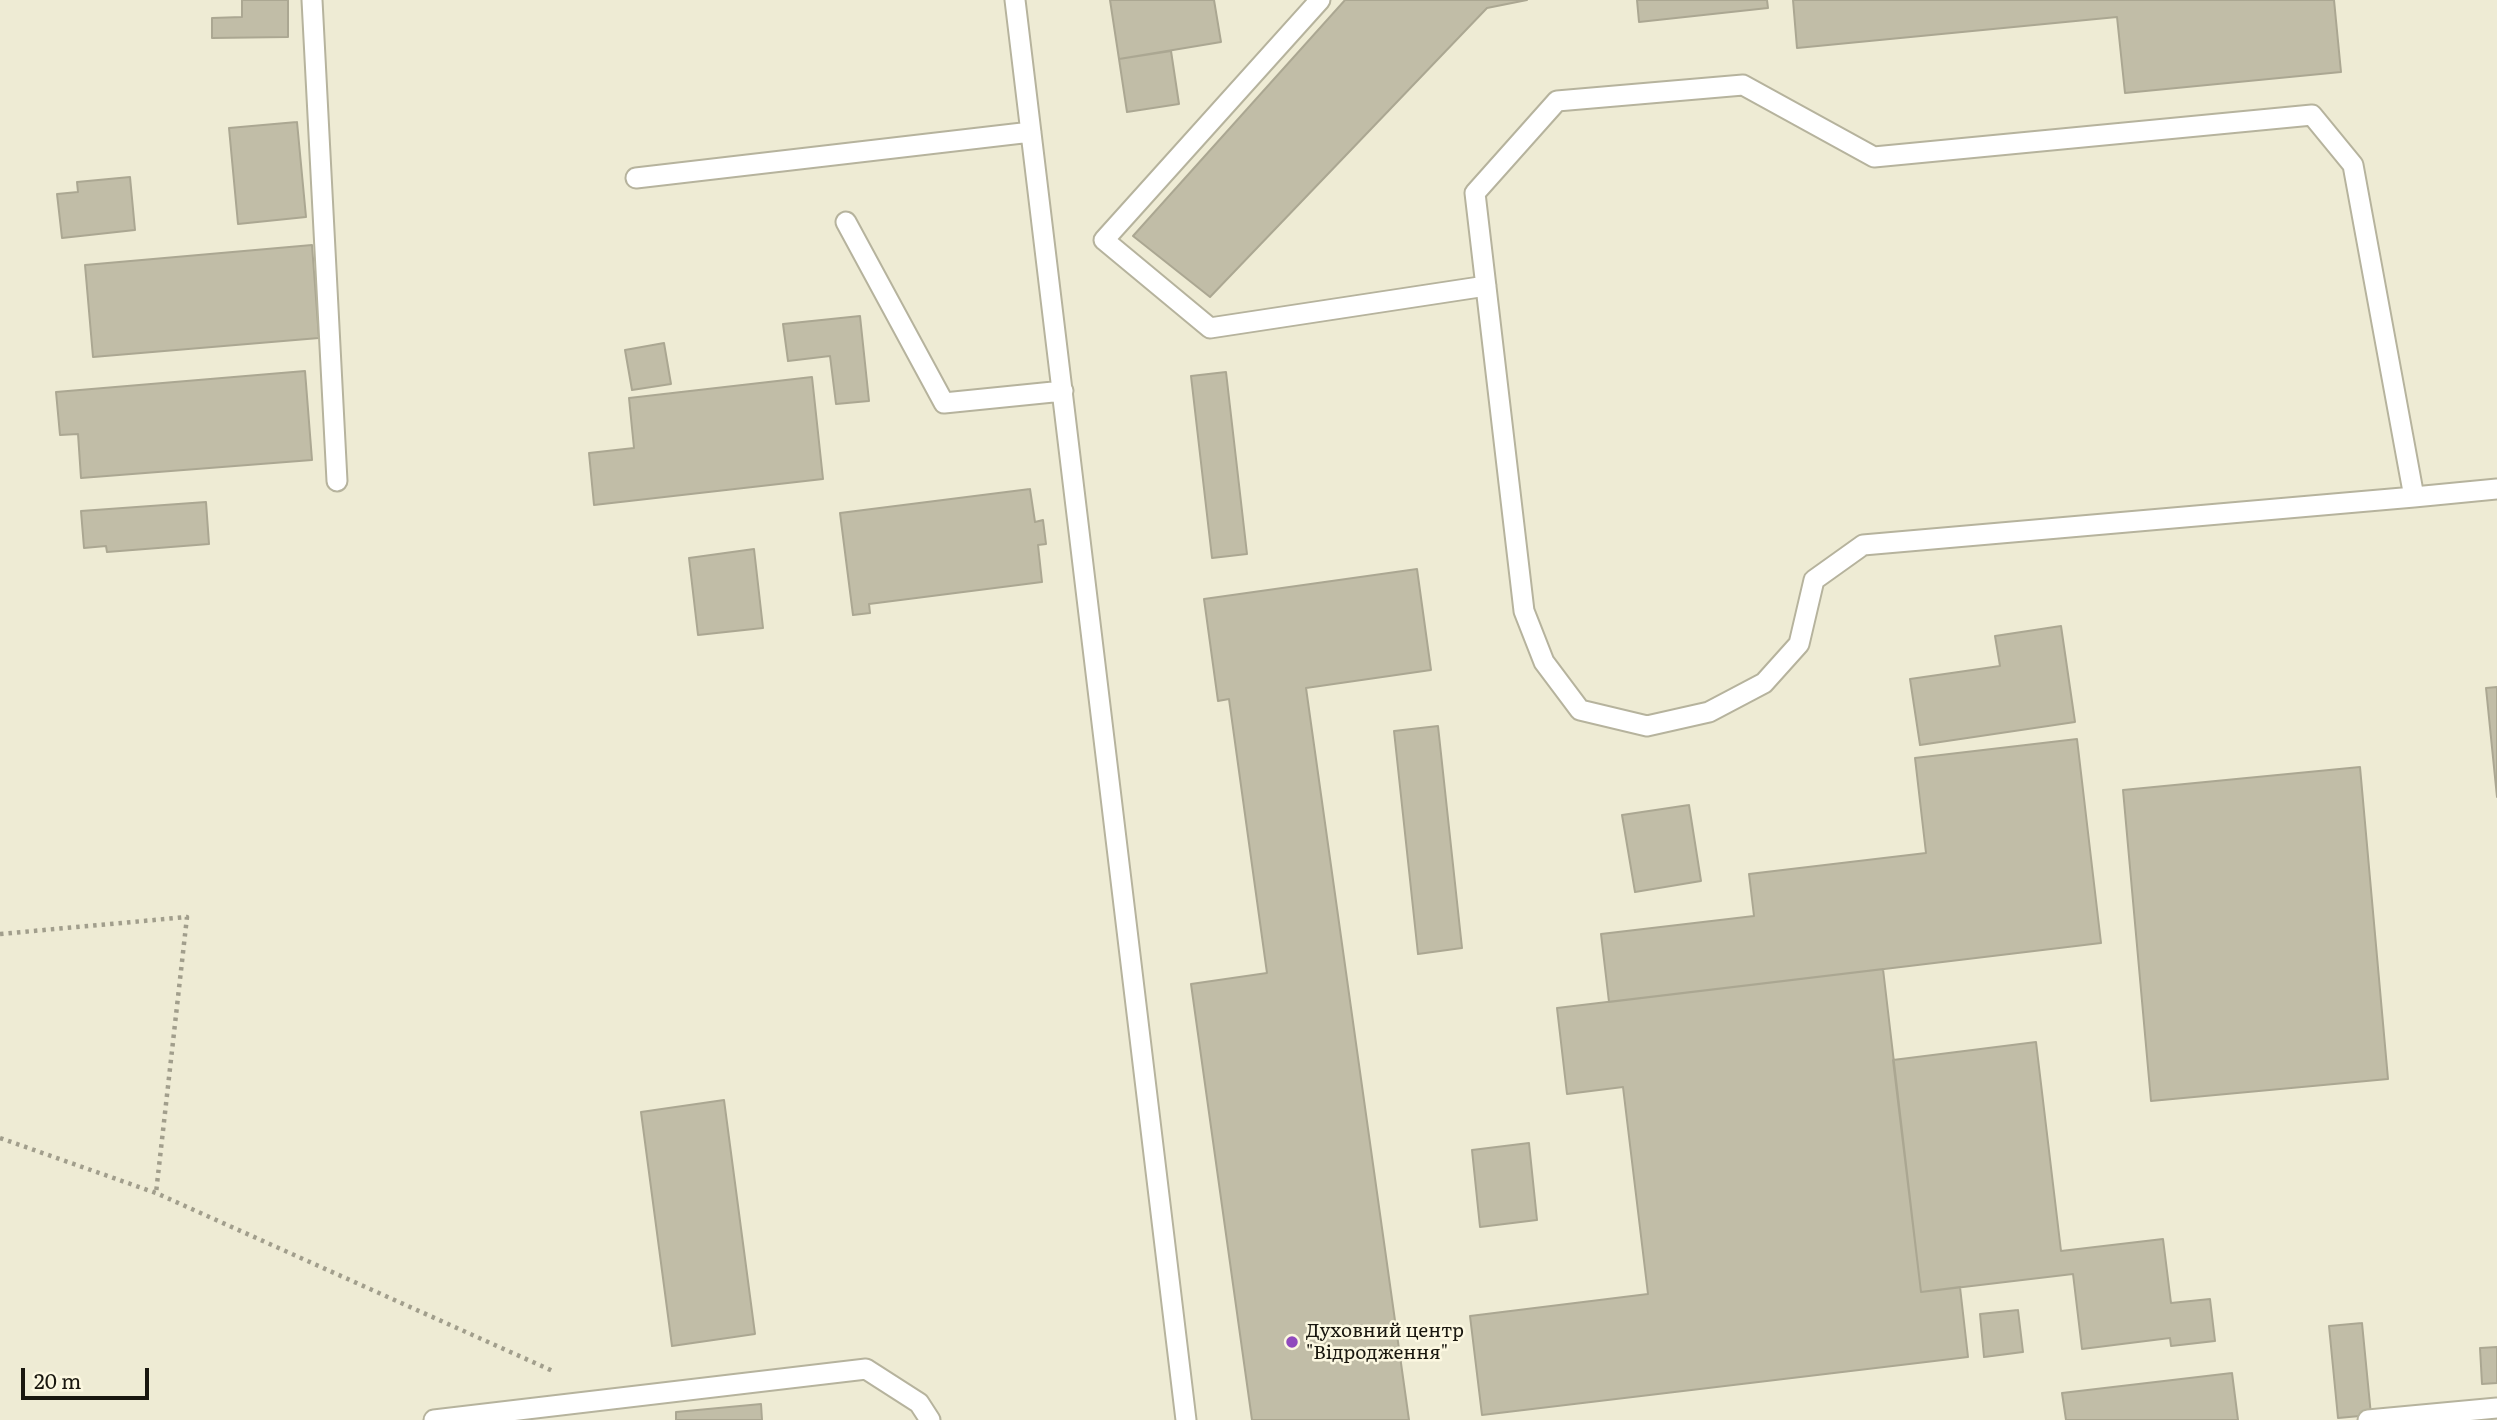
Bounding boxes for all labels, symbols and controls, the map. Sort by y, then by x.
place label: Духовний центр "Відродження" [1306,1320,1464,1364]
marker: Духовний центр "Відродження" [1284,1334,1300,1350]
scale bar [24,1354,152,1398]
text: 20 m [34,1364,81,1395]

